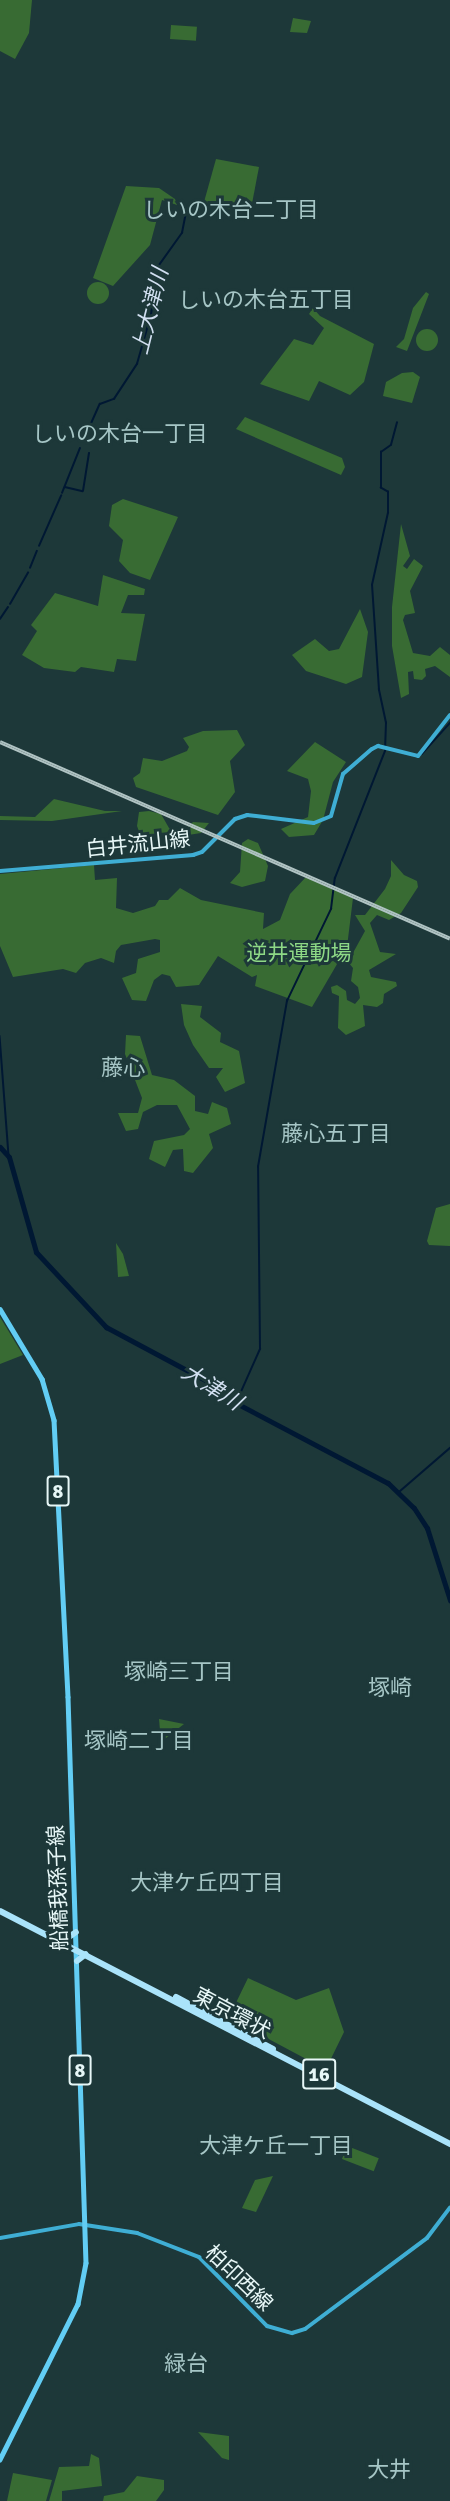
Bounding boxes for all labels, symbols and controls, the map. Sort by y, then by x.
district label: しいの木台二丁目 [143,197,319,223]
water label: 上大津川 [127,265,173,357]
district label: しいの木台五丁目 [178,287,354,313]
district label: しいの木台一丁目 [32,421,208,447]
street label: 白井流山線 [84,826,192,862]
park label: 逆井運動場 [247,940,351,966]
district label: 藤心 [101,1055,145,1081]
district label: 藤心五丁目 [281,1121,391,1147]
water label: 大津川 [177,1358,247,1416]
road number: 8 [46,1474,70,1508]
district label: 塚崎三丁目 [124,1659,234,1685]
district label: 塚崎 [368,1675,412,1701]
district label: 塚崎二丁目 [84,1728,194,1754]
street label: 船橋我孫子線 [43,1825,73,1951]
district label: 大津ケ丘四丁目 [130,1870,284,1896]
street label: 東京環状 [189,1982,275,2044]
road number: 8 [68,2053,92,2087]
road number: 16 [301,2057,337,2091]
district label: 大津ケ丘一丁目 [199,2133,353,2159]
street label: 柏印西線 [200,2240,278,2316]
district label: 緑台 [164,2351,208,2377]
district label: 大井 [367,2457,411,2483]

